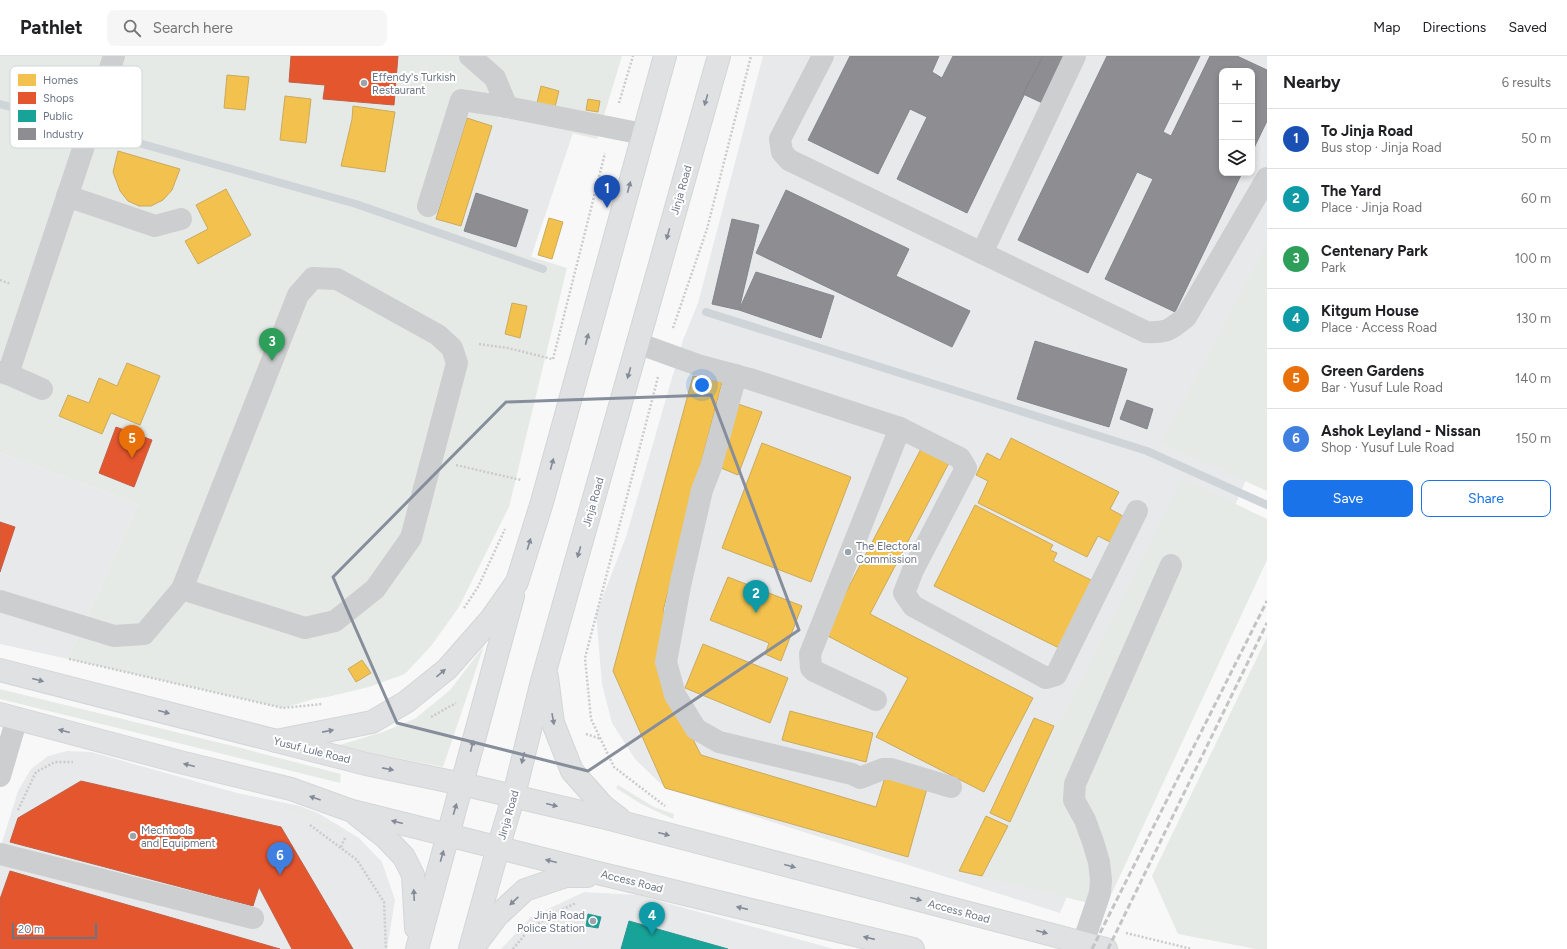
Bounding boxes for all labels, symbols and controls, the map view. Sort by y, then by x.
search box [107,10,387,46]
text: Pathlet [20,16,83,39]
icon: search [121,17,143,39]
text: Search here [153,19,233,37]
text: Map [1373,19,1401,36]
text: Directions [1423,19,1486,36]
text: Saved [1508,19,1547,36]
legend [10,66,142,148]
map controls [1219,68,1255,176]
button: + [1219,68,1255,104]
place label: Effendy's Turkish Restaurant [372,71,456,97]
text: Nearby [1283,72,1341,92]
text: Homes [43,74,78,87]
text: 6 results [1502,75,1551,90]
marker: Effendy's Turkish Restaurant [359,78,369,88]
text: Shops [43,92,74,105]
one-way arrow [703,94,709,106]
button: − [1219,104,1255,140]
text: Public [43,110,73,123]
text: To Jinja Road [1321,122,1413,140]
text: Industry [43,128,84,141]
text: 1 [1293,131,1299,146]
text: 50 m [1521,131,1551,146]
button: layers [1219,140,1255,176]
text: Bus stop · Jinja Road [1321,140,1442,155]
street label: Jinja Road [668,164,695,216]
pin: 1 [594,175,620,208]
one-way arrow [626,180,632,192]
text: The Yard [1321,182,1381,200]
text: 2 [1292,191,1300,206]
text: 60 m [1521,191,1551,206]
text: Place · Jinja Road [1321,200,1422,215]
one-way arrow [665,228,671,241]
text: Centenary Park [1321,242,1428,260]
text: 3 [1292,251,1300,266]
text: 100 m [1515,251,1551,266]
text: Park [1321,260,1346,275]
text: Kitgum House [1321,302,1419,320]
text: 4 [1292,311,1300,326]
text: 130 m [1516,311,1551,326]
text: Place · Access Road [1321,320,1437,335]
pin: 3 [259,328,285,361]
one-way arrow [584,333,590,345]
text: Green Gardens [1321,362,1424,380]
one-way arrow [626,367,632,379]
text: 5 [1292,371,1300,386]
text: 140 m [1515,371,1551,386]
your location [692,375,712,395]
text: Bar · Yusuf Lule Road [1321,380,1443,395]
text: Ashok Leyland - Nissan [1321,422,1481,440]
pin: 5 [119,425,145,458]
text: 6 [1292,431,1300,446]
text: 150 m [1516,431,1551,446]
text: Shop · Yusuf Lule Road [1321,440,1454,455]
one-way arrow [549,458,555,470]
street label: Jinja Road [580,476,607,528]
button: Save [1283,480,1413,517]
button: Share [1421,480,1551,517]
one-way arrow [526,538,532,550]
place label: The Electoral Commission [856,540,920,566]
one-way arrow [576,546,582,558]
marker: The Electoral Commission [843,547,853,557]
pin: 2 [743,580,769,613]
one-way arrow [436,669,447,678]
one-way arrow [32,677,44,683]
one-way arrow [158,709,170,715]
one-way arrow [550,713,556,725]
one-way arrow [322,727,334,733]
one-way arrow [58,728,70,734]
street label: Yusuf Lule Road [272,735,352,766]
one-way arrow [470,740,476,752]
one-way arrow [520,753,526,765]
one-way arrow [183,761,196,767]
one-way arrow [381,766,394,772]
street label: Jinja Road [495,789,522,841]
one-way arrow [309,795,321,801]
one-way arrow [545,802,558,808]
one-way arrow [452,803,458,815]
one-way arrow [391,819,403,825]
place label: Mechtools and Equipment [141,824,216,850]
marker: Mechtools and Equipment [128,831,138,841]
one-way arrow [658,831,670,837]
pin: 6 [267,842,293,875]
one-way arrow [439,850,445,862]
one-way arrow [545,858,557,864]
one-way arrow [784,864,796,870]
street label: Access Road [599,867,664,895]
one-way arrow [411,889,418,901]
one-way arrow [509,896,519,906]
one-way arrow [910,896,922,902]
street label: Access Road [926,897,991,926]
pin: 4 [639,902,665,935]
one-way arrow [736,904,748,910]
place label: Jinja Road Police Station [517,909,585,935]
marker: Jinja Road Police Station [588,916,598,926]
scale bar [12,921,97,940]
text: 20 m [18,923,43,936]
one-way arrow [1036,929,1048,935]
one-way arrow [862,935,874,941]

